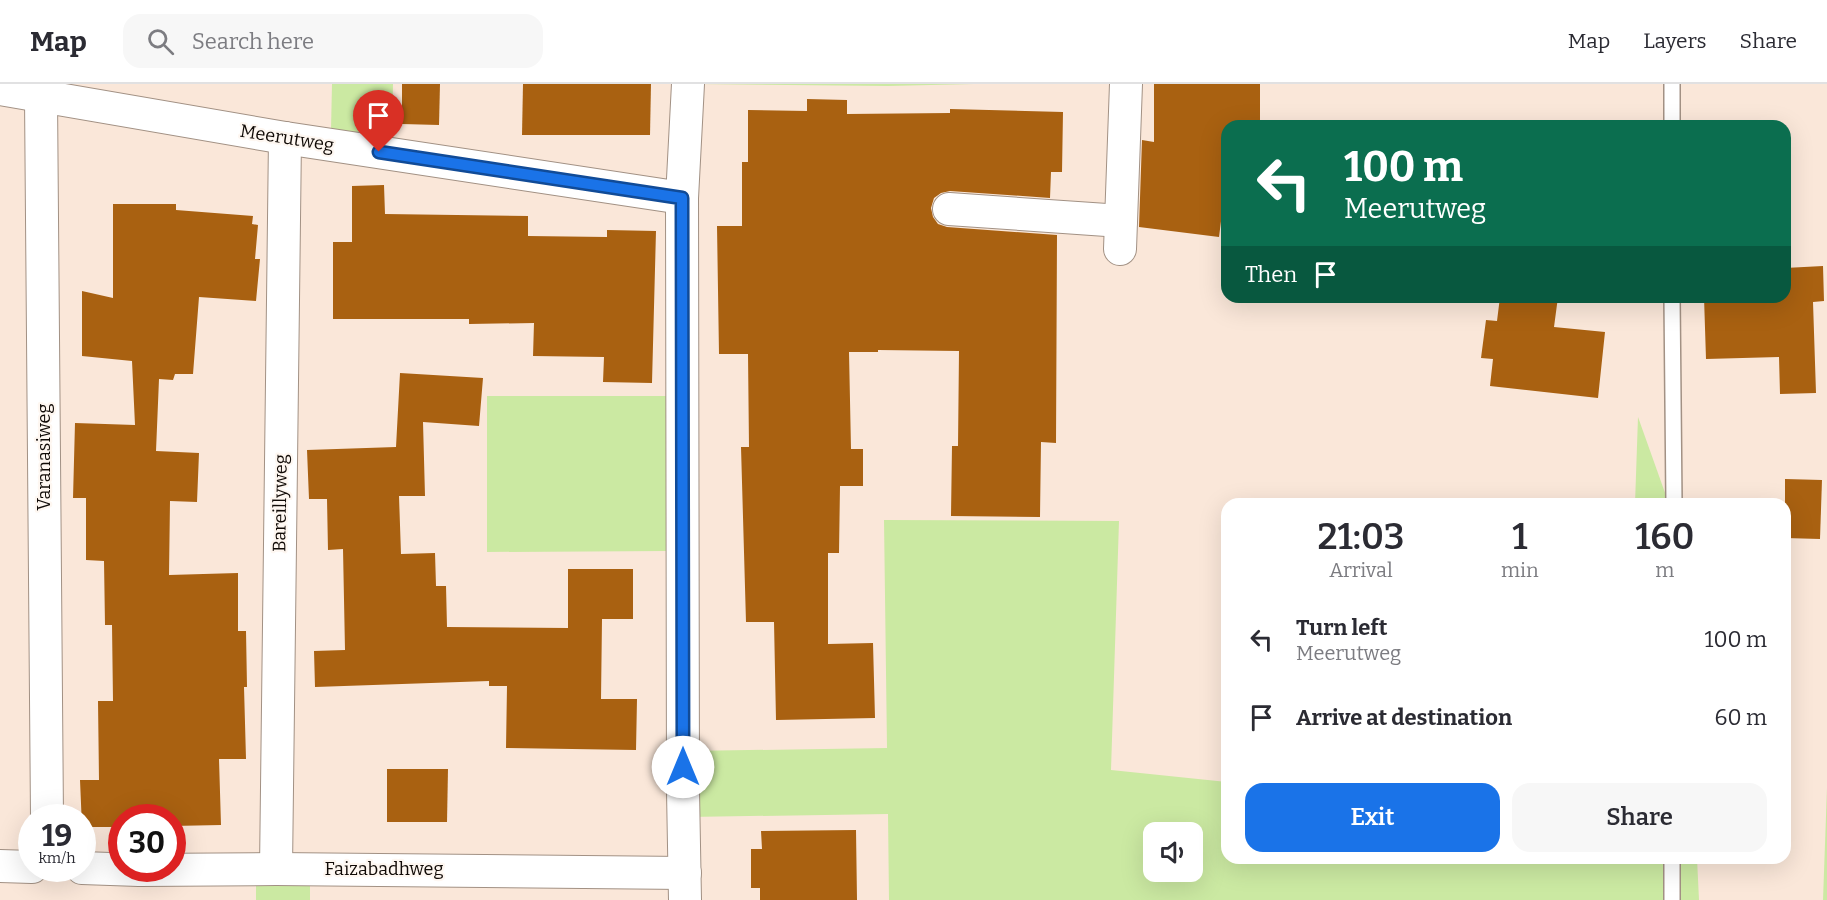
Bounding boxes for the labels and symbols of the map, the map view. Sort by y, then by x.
pin [353,90,404,152]
street label: Meerutweg [238,120,336,156]
street label: Varanasiweg [33,404,55,510]
street label: Bareillyweg [268,454,292,552]
position arrow [651,735,715,799]
speed limit sign: 30 [108,804,186,882]
street label: Faizabadhweg [325,858,443,880]

